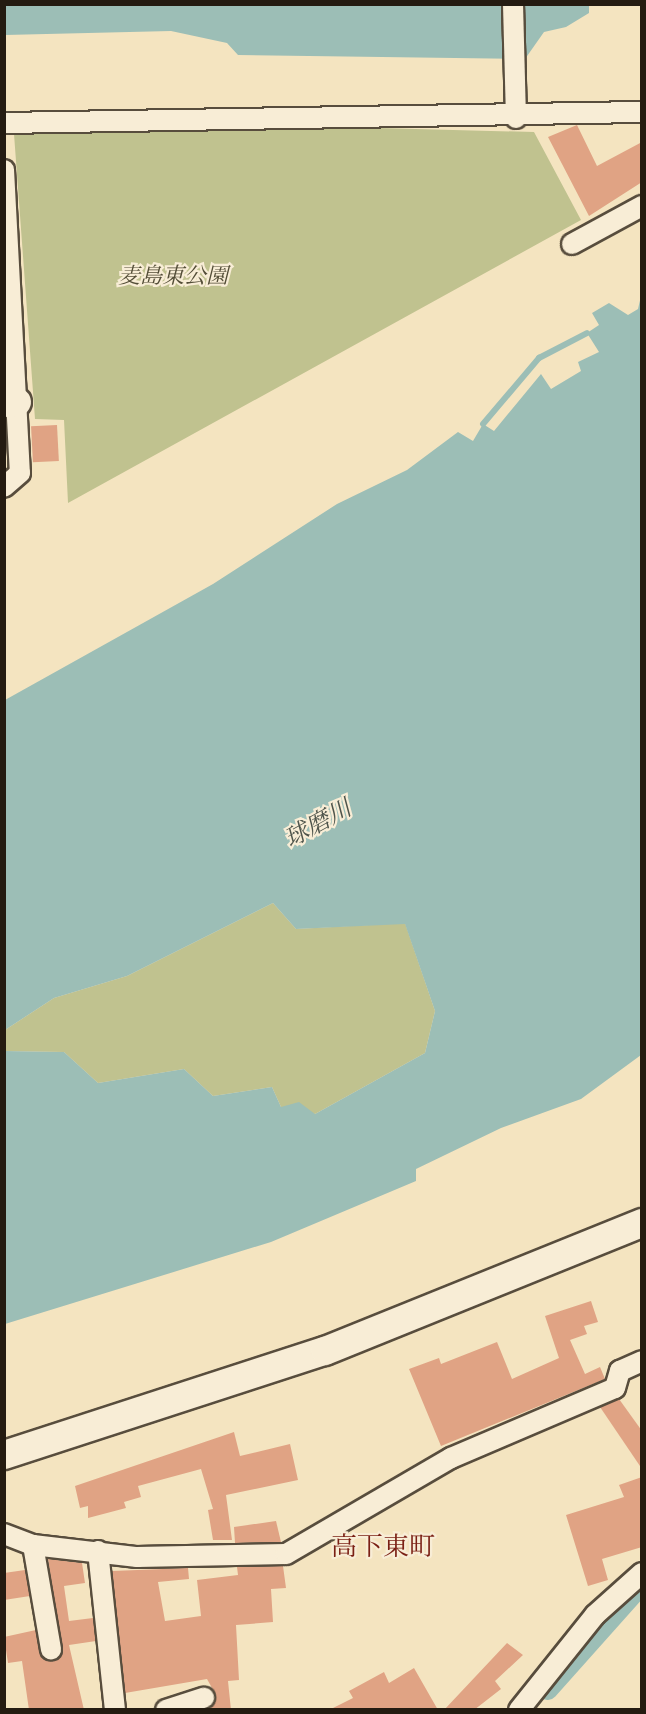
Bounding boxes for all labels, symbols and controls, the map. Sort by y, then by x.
park label: 麦島東公園 [118,264,228,290]
water label: 球磨川 [280,794,356,854]
district label: 高下東町 [331,1531,435,1563]

